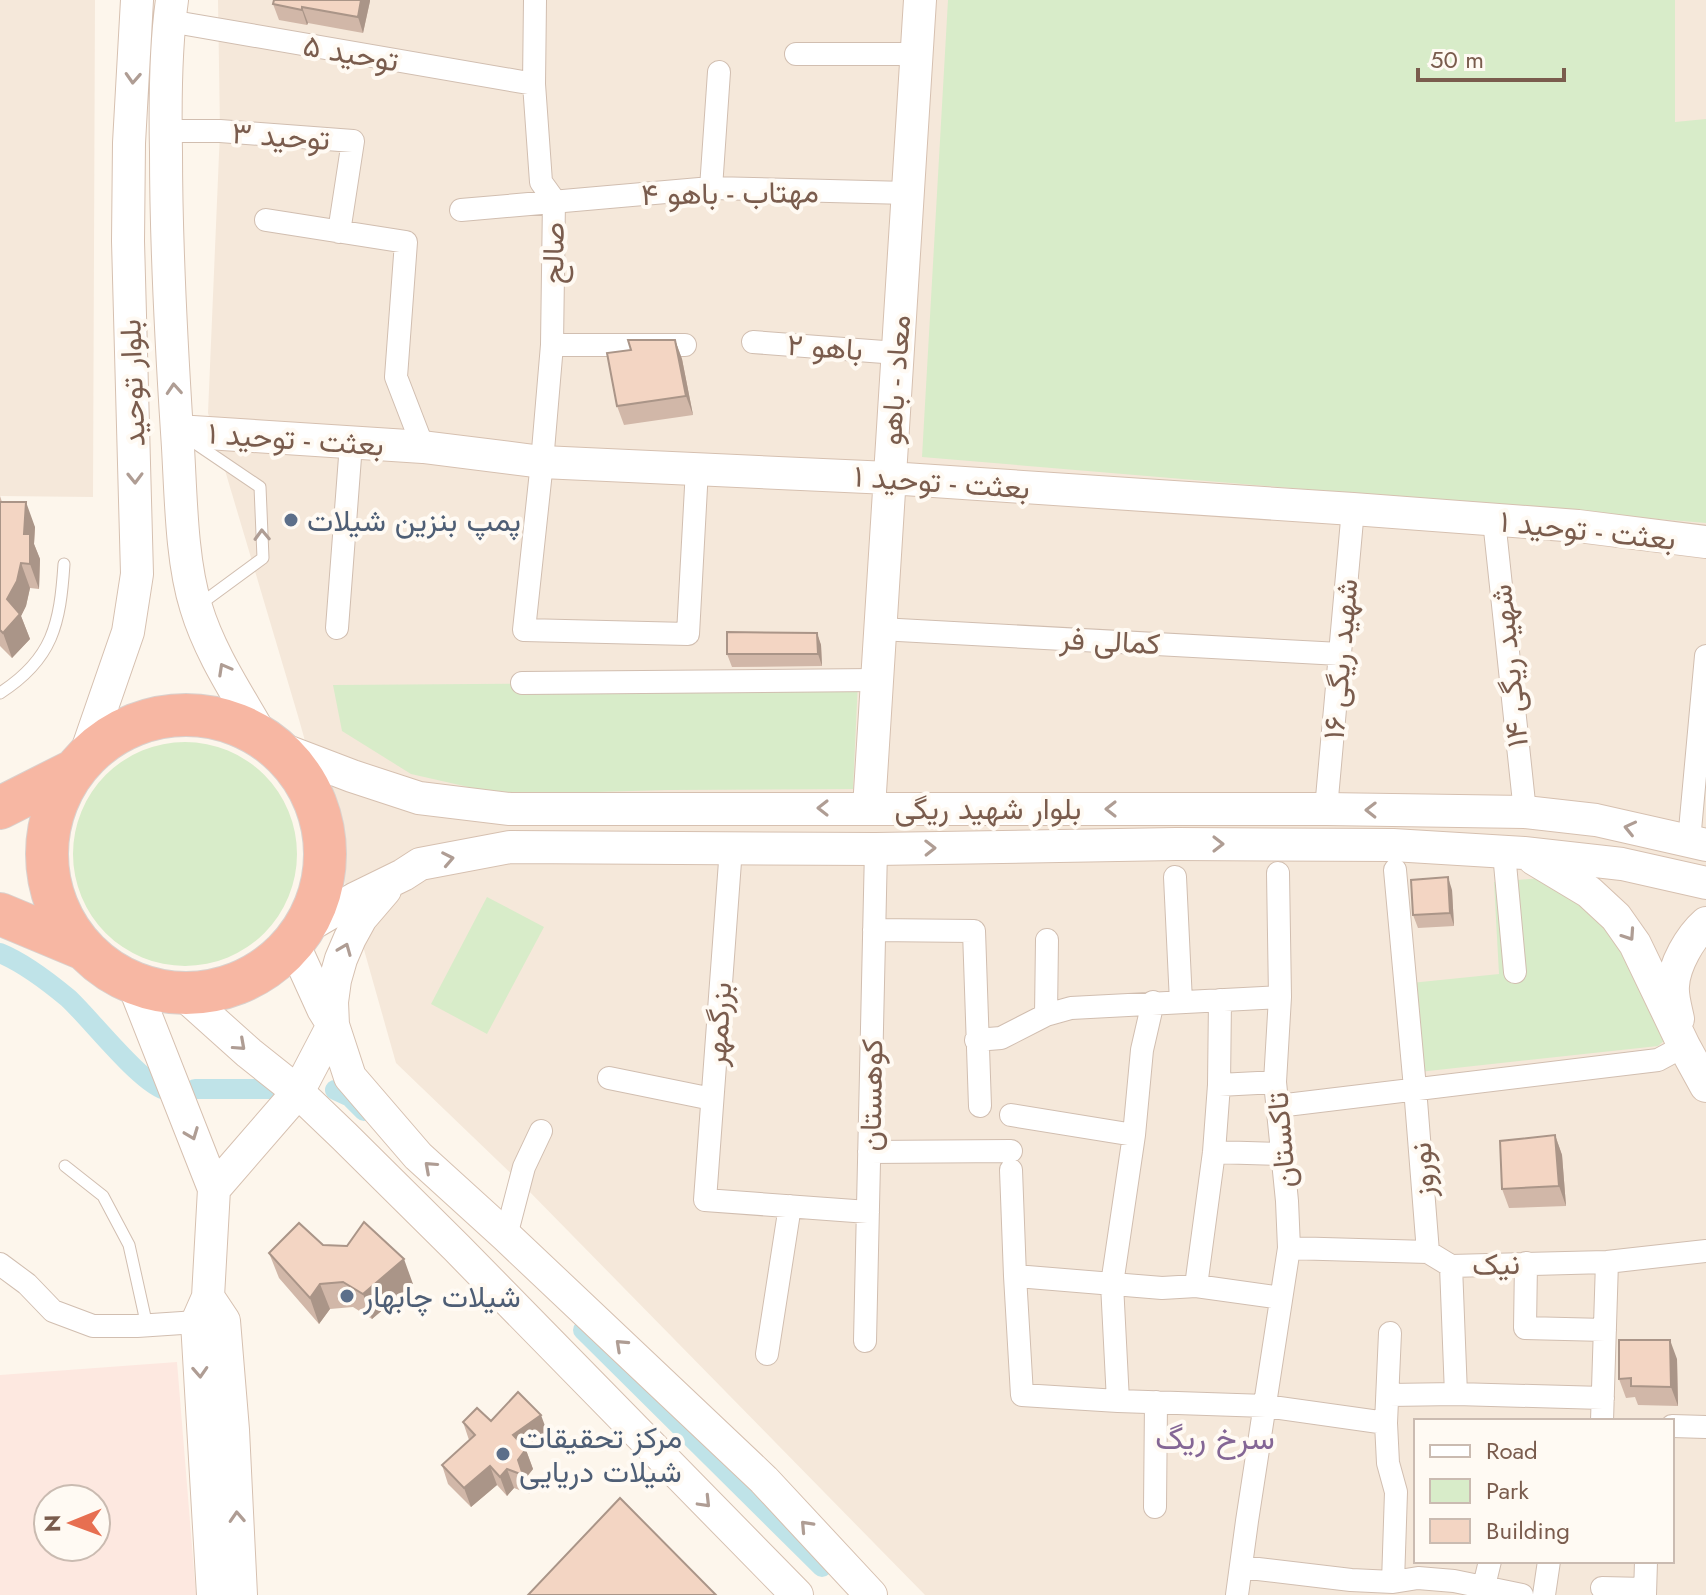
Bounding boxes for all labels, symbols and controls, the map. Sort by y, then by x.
street label: توحید ۵ [300,23,402,83]
scale bar [1418,32,1564,82]
text: 50 m [1430,42,1484,77]
one-way arrow [125,72,142,85]
street label: توحید ۳ [230,111,332,161]
street label: مهتاب - باهو ۴ [641,170,819,216]
street label: صالح [531,222,575,284]
street label: معاد - باهو [869,313,921,447]
street label: بلوار توحید [108,319,156,447]
street label: باهو ۲ [786,323,864,371]
one-way arrow [166,382,183,395]
street label: بعثت - توحید ۱ [207,411,385,467]
street label: بعثت - توحید ۱ [853,454,1031,510]
one-way arrow [126,472,144,485]
place label: پمپ بنزین شیلات [307,499,521,542]
street label: بعثت - توحید ۱ [1498,499,1678,561]
marker: پمپ بنزین شیلات [282,511,300,529]
one-way arrow [253,528,270,541]
street label: شهید ریگی ۱۶ [1312,577,1368,741]
street label: شهید ریگی ۱۴ [1479,582,1539,750]
street label: کمالی فر [1058,617,1161,665]
one-way arrow [218,664,234,678]
street label: بلوار شهید ریگی [895,787,1081,830]
one-way arrow [816,799,829,817]
one-way arrow [1104,800,1117,818]
one-way arrow [1364,801,1377,818]
one-way arrow [1623,820,1637,837]
one-way arrow [1212,836,1225,853]
one-way arrow [924,839,937,857]
one-way arrow [440,851,454,868]
one-way arrow [1619,926,1634,941]
one-way arrow [336,943,352,957]
street label: بزرگمهر [694,980,742,1069]
one-way arrow [231,1036,246,1050]
street label: کوهستان [849,1038,893,1152]
street label: تاکستان [1255,1090,1307,1190]
one-way arrow [182,1126,199,1140]
street label: نوروز [1399,1141,1445,1200]
one-way arrow [425,1163,440,1177]
street label: نیک [1471,1242,1521,1286]
place label: شیلات چابهار [362,1275,521,1318]
marker: شیلات چابهار [338,1287,356,1305]
one-way arrow [615,1340,630,1354]
one-way arrow [191,1366,208,1379]
district label: سرخ ریگ [1155,1415,1275,1461]
place label: مرکز تحقیقات شیلات دریایی [519,1416,682,1493]
legend [1414,1419,1674,1563]
text: Road [1486,1433,1538,1468]
marker: مرکز تحقیقات شیلات دریایی [494,1445,512,1463]
text: Park [1486,1473,1529,1508]
north arrow [32,1483,112,1563]
one-way arrow [696,1493,711,1507]
one-way arrow [229,1510,246,1523]
text: Building [1486,1513,1570,1548]
text: N [36,1514,68,1532]
one-way arrow [802,1521,816,1536]

